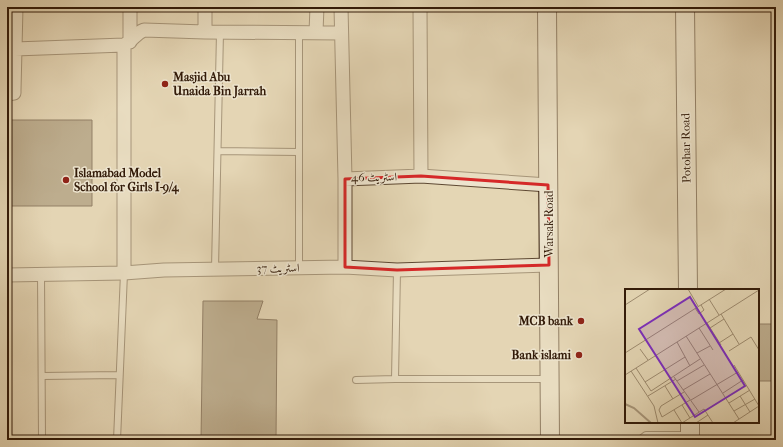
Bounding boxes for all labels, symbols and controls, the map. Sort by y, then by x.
place label: Masjid Abu Unaida Bin Jarrah [172,70,266,99]
marker: Masjid Abu Unaida Bin Jarrah [160,79,170,89]
street label: Potohar Road [678,112,694,183]
place label: Islamabad Model School for Girls I-9/4 [74,166,180,195]
street label: اسٹریٹ 46 [351,170,398,185]
marker: Islamabad Model School for Girls I-9/4 [61,175,71,185]
street label: Warsak Road [542,190,556,259]
street label: اسٹریٹ 37 [256,261,300,276]
inset map [625,289,759,423]
place label: MCB bank [518,314,574,328]
marker: MCB bank [576,316,586,326]
place label: Bank islami [512,348,571,362]
marker: Bank islami [574,350,584,360]

